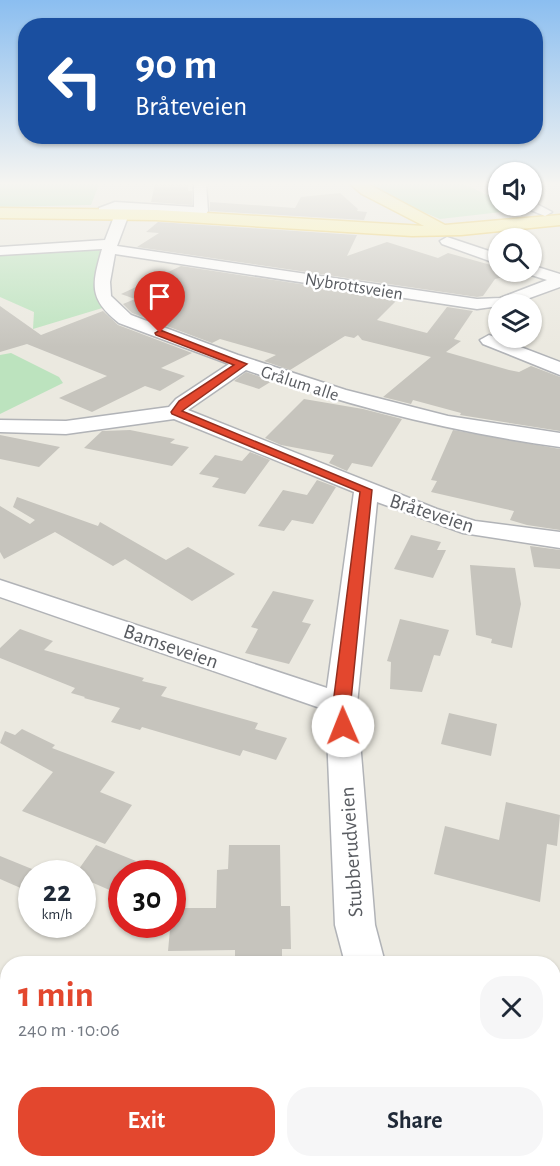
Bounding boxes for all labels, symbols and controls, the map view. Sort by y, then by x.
icon: left [36,42,114,120]
text: 90 m [135,44,217,86]
text: Bråteveien [135,93,247,120]
map controls [488,162,542,348]
button: sound [488,162,542,216]
button: search [488,228,542,282]
street label: Nybrottsveien [304,270,404,304]
pin [134,271,185,333]
icon: arrive [143,280,176,313]
button: layers [488,294,542,348]
street label: Grålum alle [259,363,341,405]
street label: Bråteveien [387,490,477,537]
street label: Bamseveien [121,620,221,672]
position arrow [311,694,375,758]
street label: Stubberudveien [336,786,367,918]
speed limit sign: 30 [108,860,186,938]
text: 22 [43,877,71,907]
text: km/h [42,907,72,922]
button: close [480,976,543,1039]
text: 1 min [18,977,94,1013]
text: 240 m · 10:06 [18,1020,120,1040]
button: Exit [18,1087,275,1156]
button: Share [287,1087,543,1156]

